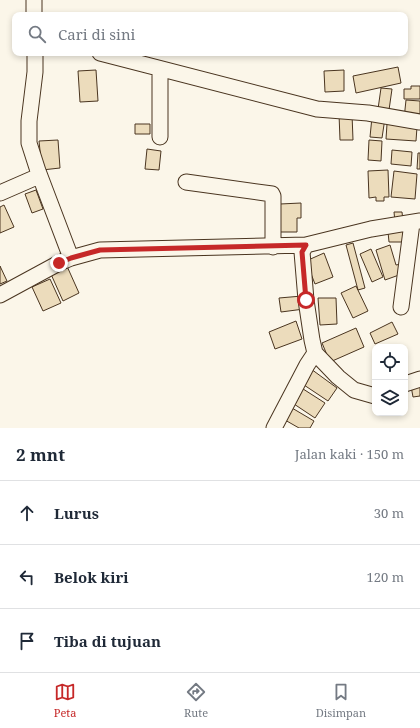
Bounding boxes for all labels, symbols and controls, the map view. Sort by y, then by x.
search box [12,12,408,56]
icon: search [26,23,48,45]
text: Cari di sini [58,24,135,44]
route end [50,254,68,272]
route start [297,291,315,309]
map controls [372,344,408,416]
button: locate [372,344,408,380]
button: layers [372,380,408,416]
text: 2 mnt [16,443,65,466]
text: Jalan kaki · 150 m [295,445,404,463]
icon: ahead [16,502,38,524]
text: Lurus [54,503,99,523]
text: 30 m [374,504,404,522]
icon: left [16,566,38,588]
text: Belok kiri [54,567,129,587]
text: 120 m [367,568,404,586]
icon: arrive [16,630,38,652]
text: Tiba di tujuan [54,631,161,651]
tab: Peta [54,681,76,720]
tab: Rute [184,681,208,720]
tab: Disimpan [316,681,366,720]

